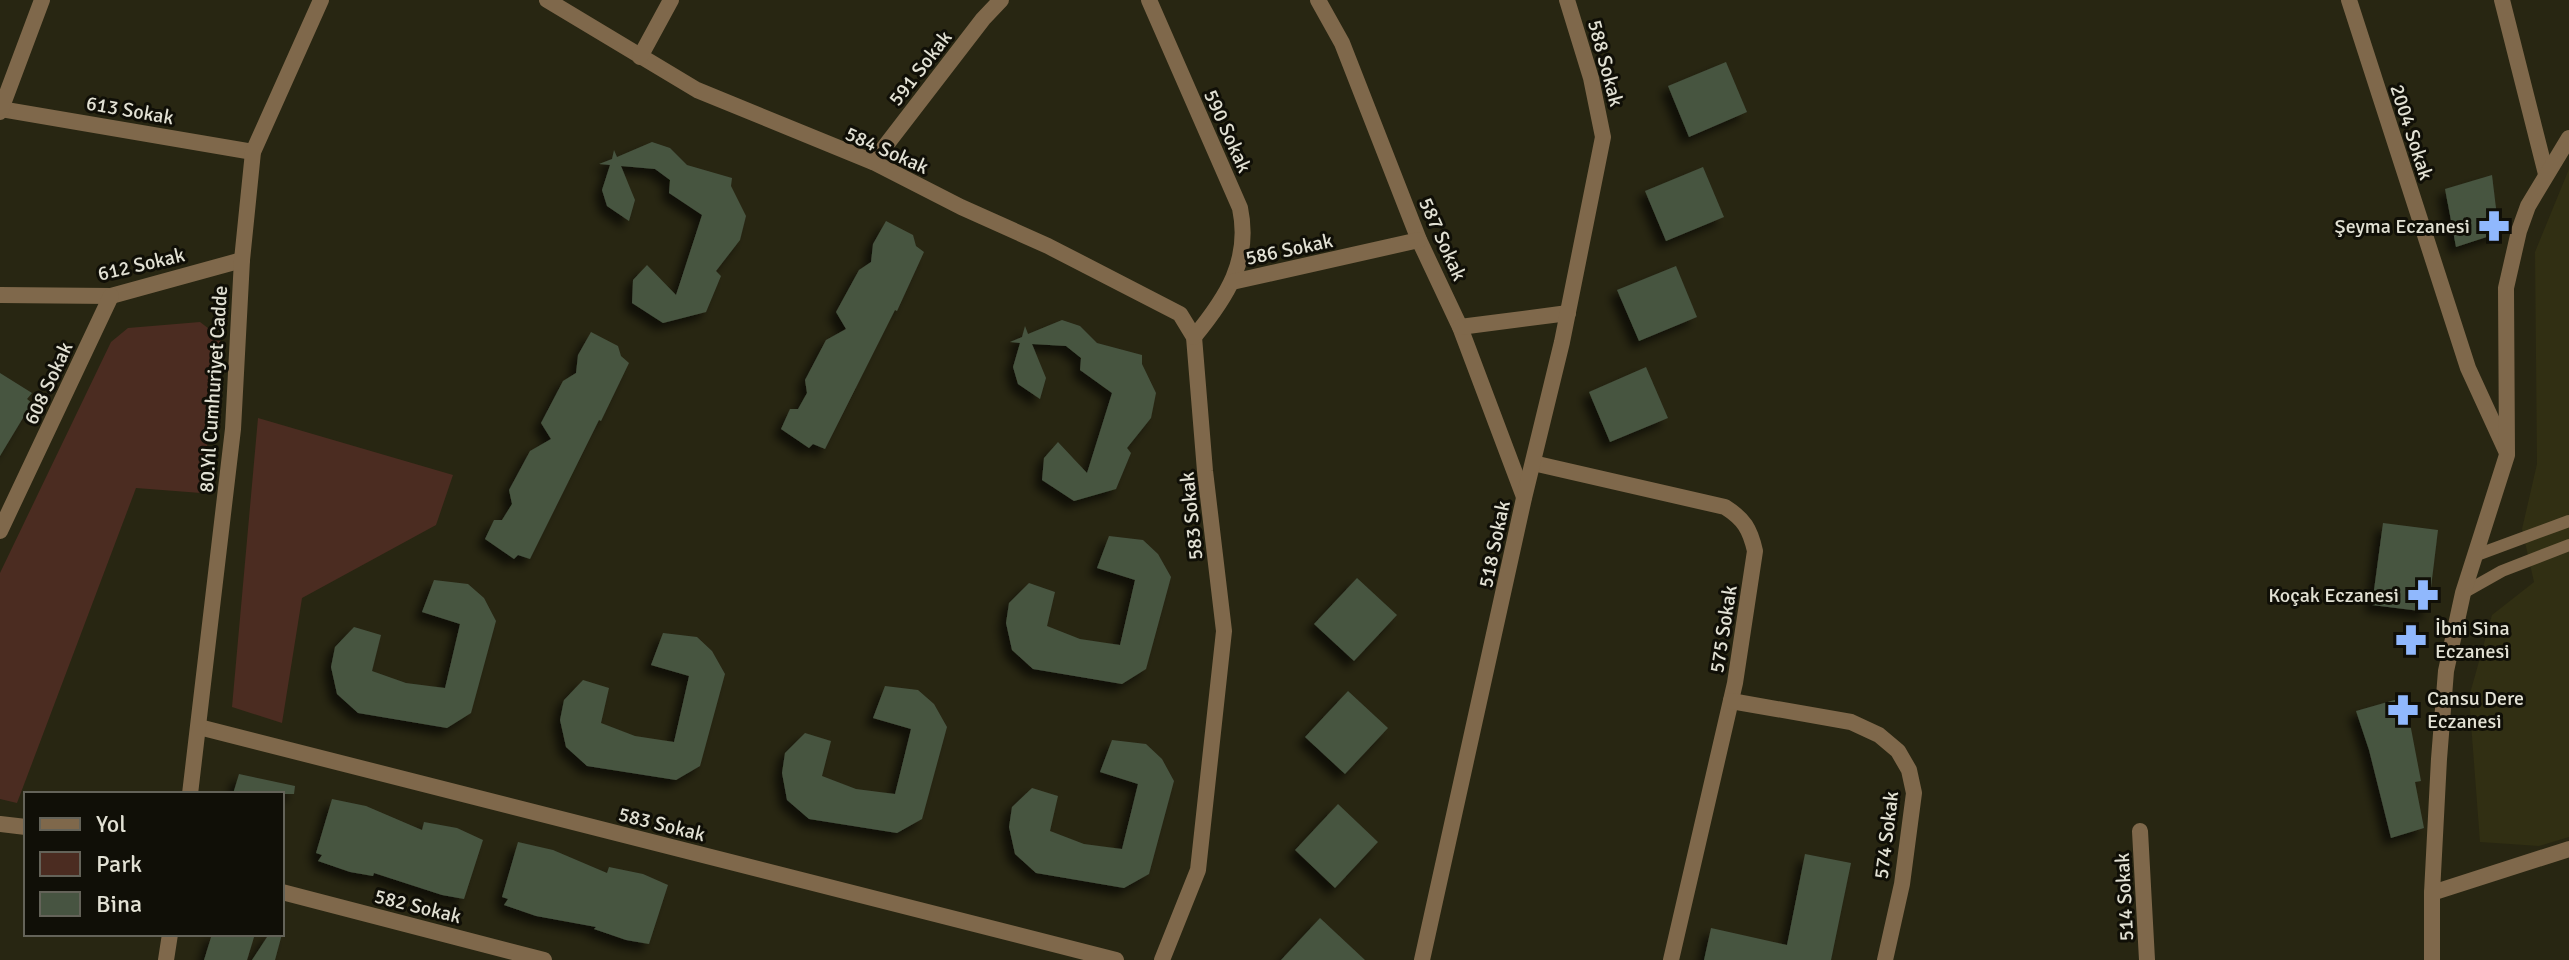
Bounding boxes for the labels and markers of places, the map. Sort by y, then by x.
pharmacy icon: Şeyma Eczanesi [2477,209,2511,243]
place label: Şeyma Eczanesi [2335,214,2470,239]
pharmacy icon: Koçak Eczanesi [2406,578,2440,612]
place label: Koçak Eczanesi [2268,583,2399,608]
place label: İbni Sina Eczanesi [2435,616,2510,664]
pharmacy icon: İbni Sina Eczanesi [2394,623,2428,657]
place label: Cansu Dere Eczanesi [2427,686,2524,734]
pharmacy icon: Cansu Dere Eczanesi [2386,693,2420,727]

